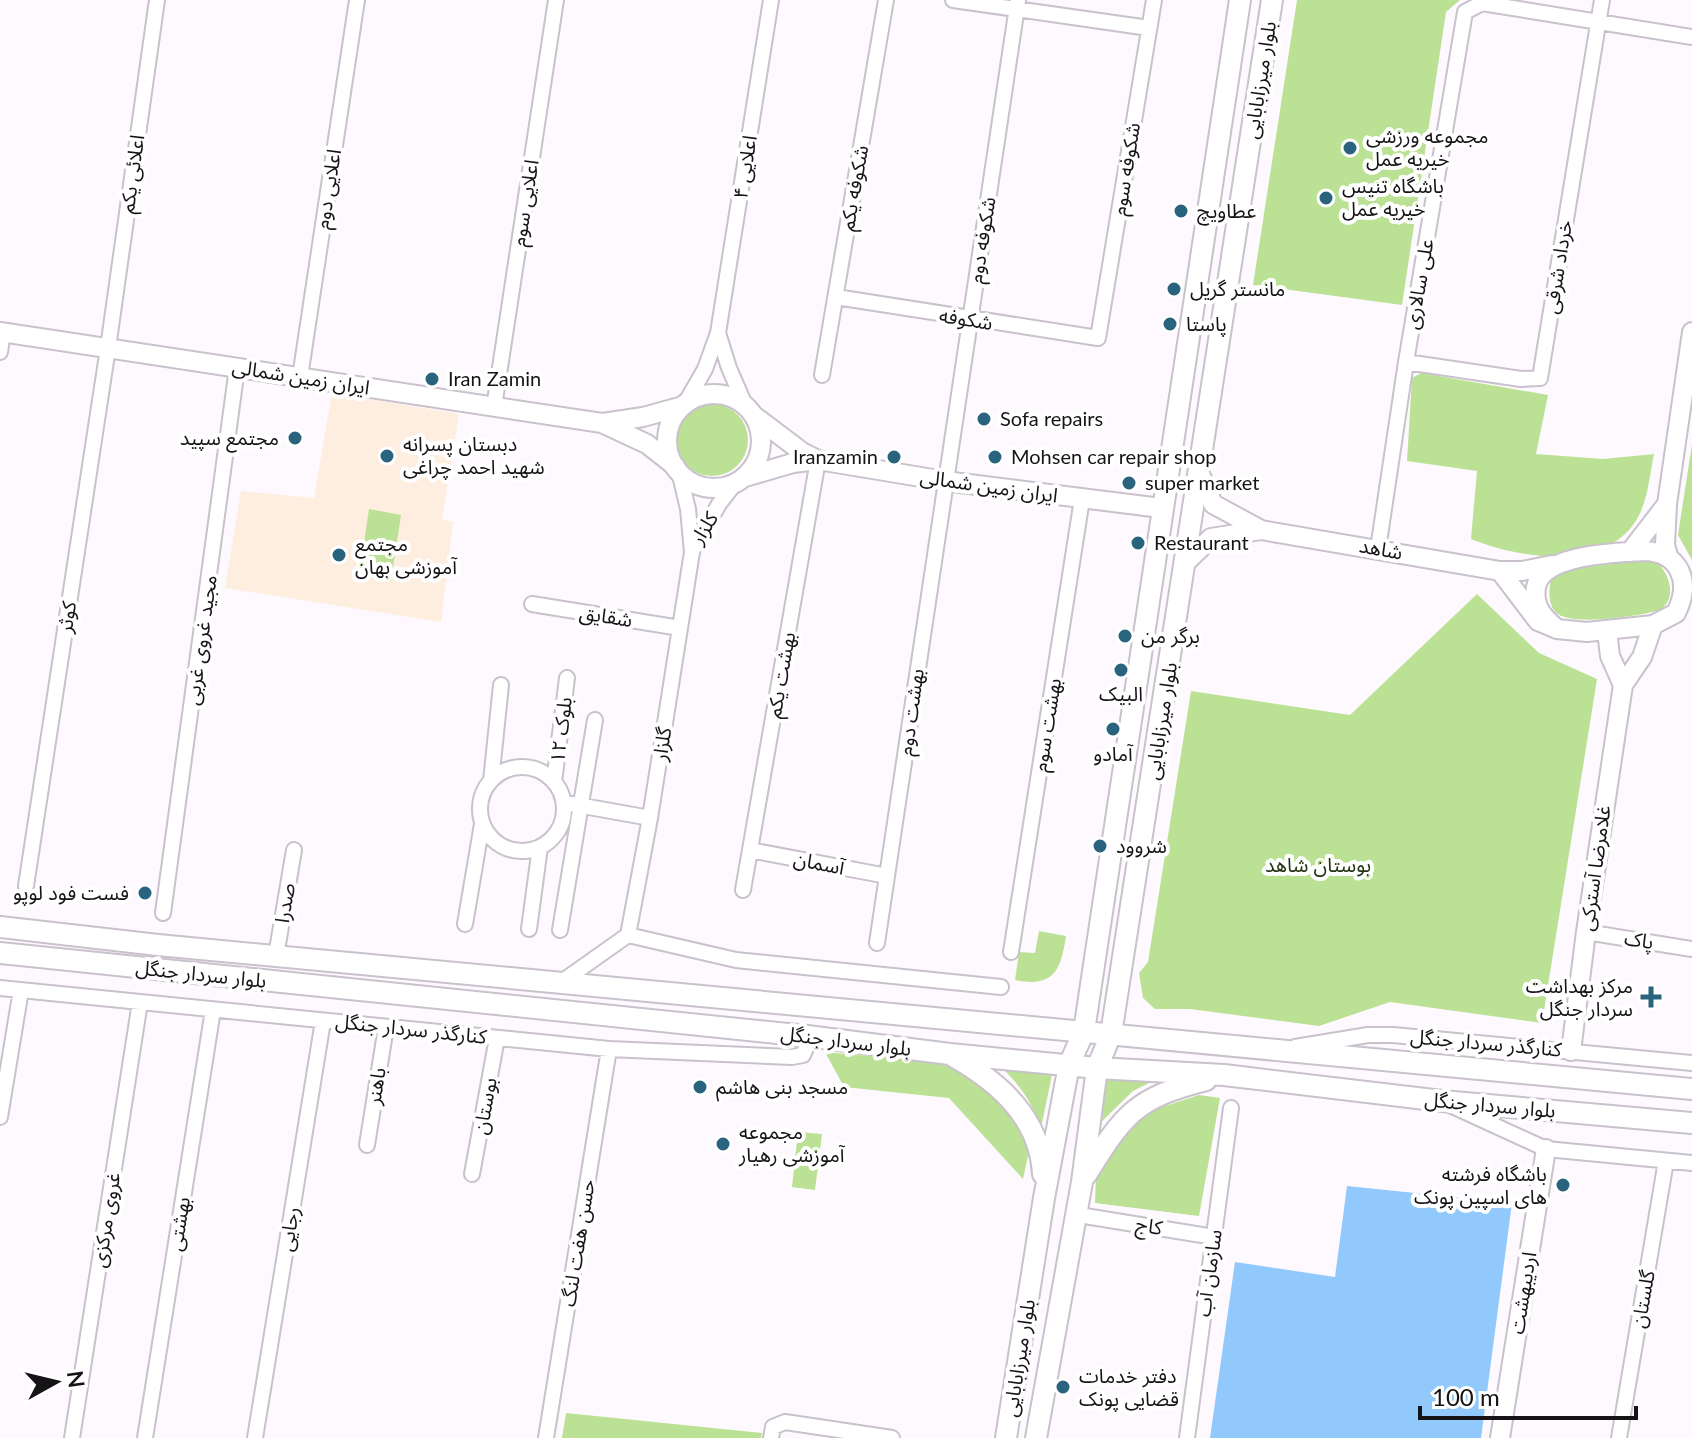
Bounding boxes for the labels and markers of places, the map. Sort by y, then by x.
place label: مجموعه ورزشی خیریه عمل [1366,123,1489,171]
marker: مجموعه ورزشی خیریه عمل [1341,139,1359,157]
place label: باشگاه تنیس خیریه عمل [1342,173,1444,221]
marker: باشگاه تنیس خیریه عمل [1317,189,1335,207]
place label: عطاویچ [1197,198,1256,226]
marker: عطاویچ [1172,202,1190,220]
place label: مانستر گریل [1190,276,1285,301]
marker: مانستر گریل [1165,280,1183,298]
place label: پاستا [1186,311,1227,337]
marker: پاستا [1161,315,1179,333]
place label: Iran Zamin [448,366,541,390]
marker: Iran Zamin [423,370,441,388]
place label: Sofa repairs [1000,406,1103,430]
marker: Sofa repairs [975,410,993,428]
place label: مجتمع سپید [180,425,279,453]
marker: مجتمع سپید [286,429,304,447]
place label: دبستان پسرانه شهید احمد چراغی [403,431,545,480]
place label: Iranzamin [793,444,878,468]
place label: Mohsen car repair shop [1011,444,1216,468]
marker: دبستان پسرانه شهید احمد چراغی [378,447,396,465]
marker: Iranzamin [885,448,903,466]
marker: Mohsen car repair shop [986,448,1004,466]
place label: super market [1145,470,1259,494]
marker: super market [1120,474,1138,492]
place label: Restaurant [1154,530,1249,554]
place label: مجتمع آموزشی بهان [355,531,458,579]
marker: Restaurant [1129,534,1147,552]
marker: مجتمع آموزشی بهان [330,546,348,564]
place label: برگر من [1141,623,1200,648]
marker: برگر من [1116,627,1134,645]
marker: البیک [1112,661,1130,679]
place label: البیک [1099,681,1143,705]
marker: آمادو [1104,720,1122,738]
place label: آمادو [1093,741,1134,766]
place label: شروود [1116,833,1167,858]
marker: شروود [1091,837,1109,855]
place label: فست فود لوپو [13,880,129,906]
marker: فست فود لوپو [136,884,154,902]
place label: مرکز بهداشت سردار جنگل [1526,973,1633,1021]
marker: مرکز بهداشت سردار جنگل [1640,986,1662,1008]
place label: مسجد بنی هاشم [716,1074,848,1102]
marker: مسجد بنی هاشم [691,1078,709,1096]
place label: مجموعه آموزشی رهیار [738,1119,846,1167]
marker: مجموعه آموزشی رهیار [714,1135,732,1153]
place label: باشگاه فرشته های اسپین پونک [1414,1161,1547,1210]
marker: باشگاه فرشته های اسپین پونک [1554,1176,1572,1194]
place label: دفتر خدمات قضایی پونک [1079,1363,1179,1412]
marker: دفتر خدمات قضایی پونک [1054,1378,1072,1396]

